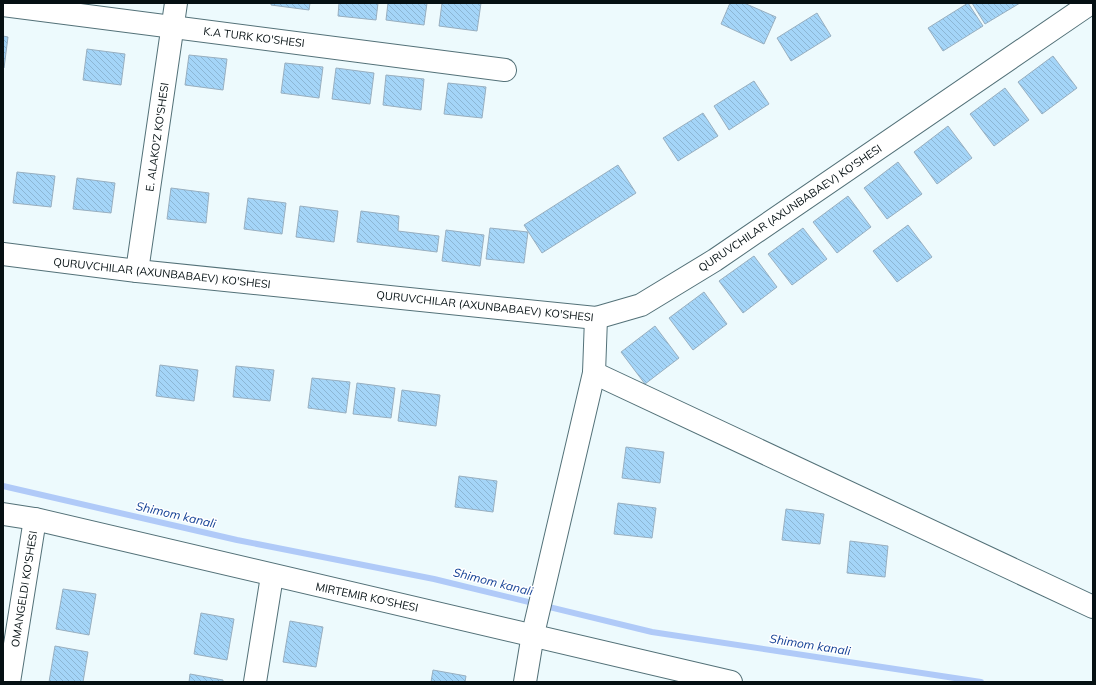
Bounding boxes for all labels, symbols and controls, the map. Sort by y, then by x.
street label: K.A TURK KO'SHESI [203,24,305,50]
street label: E. ALAKO'Z KO'SHESI [142,82,172,192]
street label: QURUVCHILAR (AXUNBABAEV) KO'SHESI [696,141,884,275]
street label: QURUVCHILAR (AXUNBABAEV) KO'SHESI [53,255,271,291]
street label: QURUVCHILAR (AXUNBABAEV) KO'SHESI [376,288,594,324]
water label: Shimom kanali [135,498,218,531]
street label: OMANGELDI KO'SHESI [8,530,40,648]
water label: Shimom kanali [452,564,535,599]
street label: MIRTEMIR KO'SHESI [314,579,420,615]
water label: Shimom kanali [769,631,852,658]

